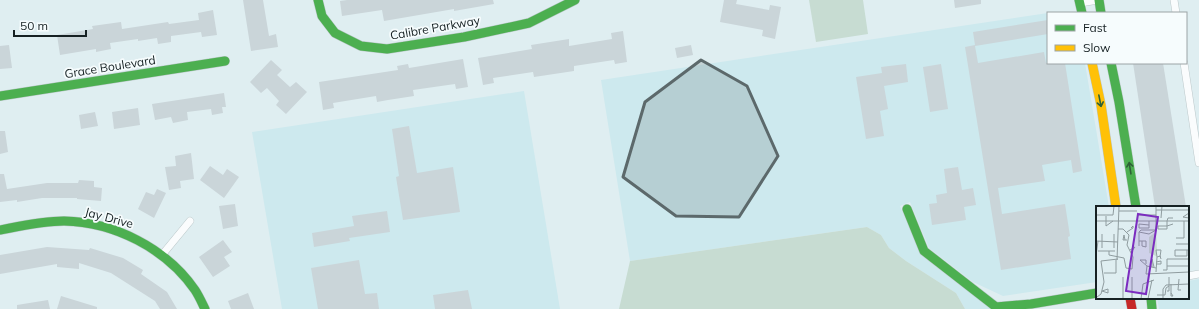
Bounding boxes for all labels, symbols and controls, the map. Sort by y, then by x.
scale bar [14,12,86,38]
street label: Calibre Parkway [389,12,482,43]
legend [1047,12,1187,64]
text: 50 m [20,18,48,33]
text: Fast [1083,20,1107,35]
text: Slow [1083,40,1111,55]
street label: Grace Boulevard [63,52,156,81]
one-way arrow [1096,94,1104,107]
one-way arrow [1126,162,1134,175]
street label: Jay Drive [83,204,135,231]
inset map [1096,206,1189,299]

